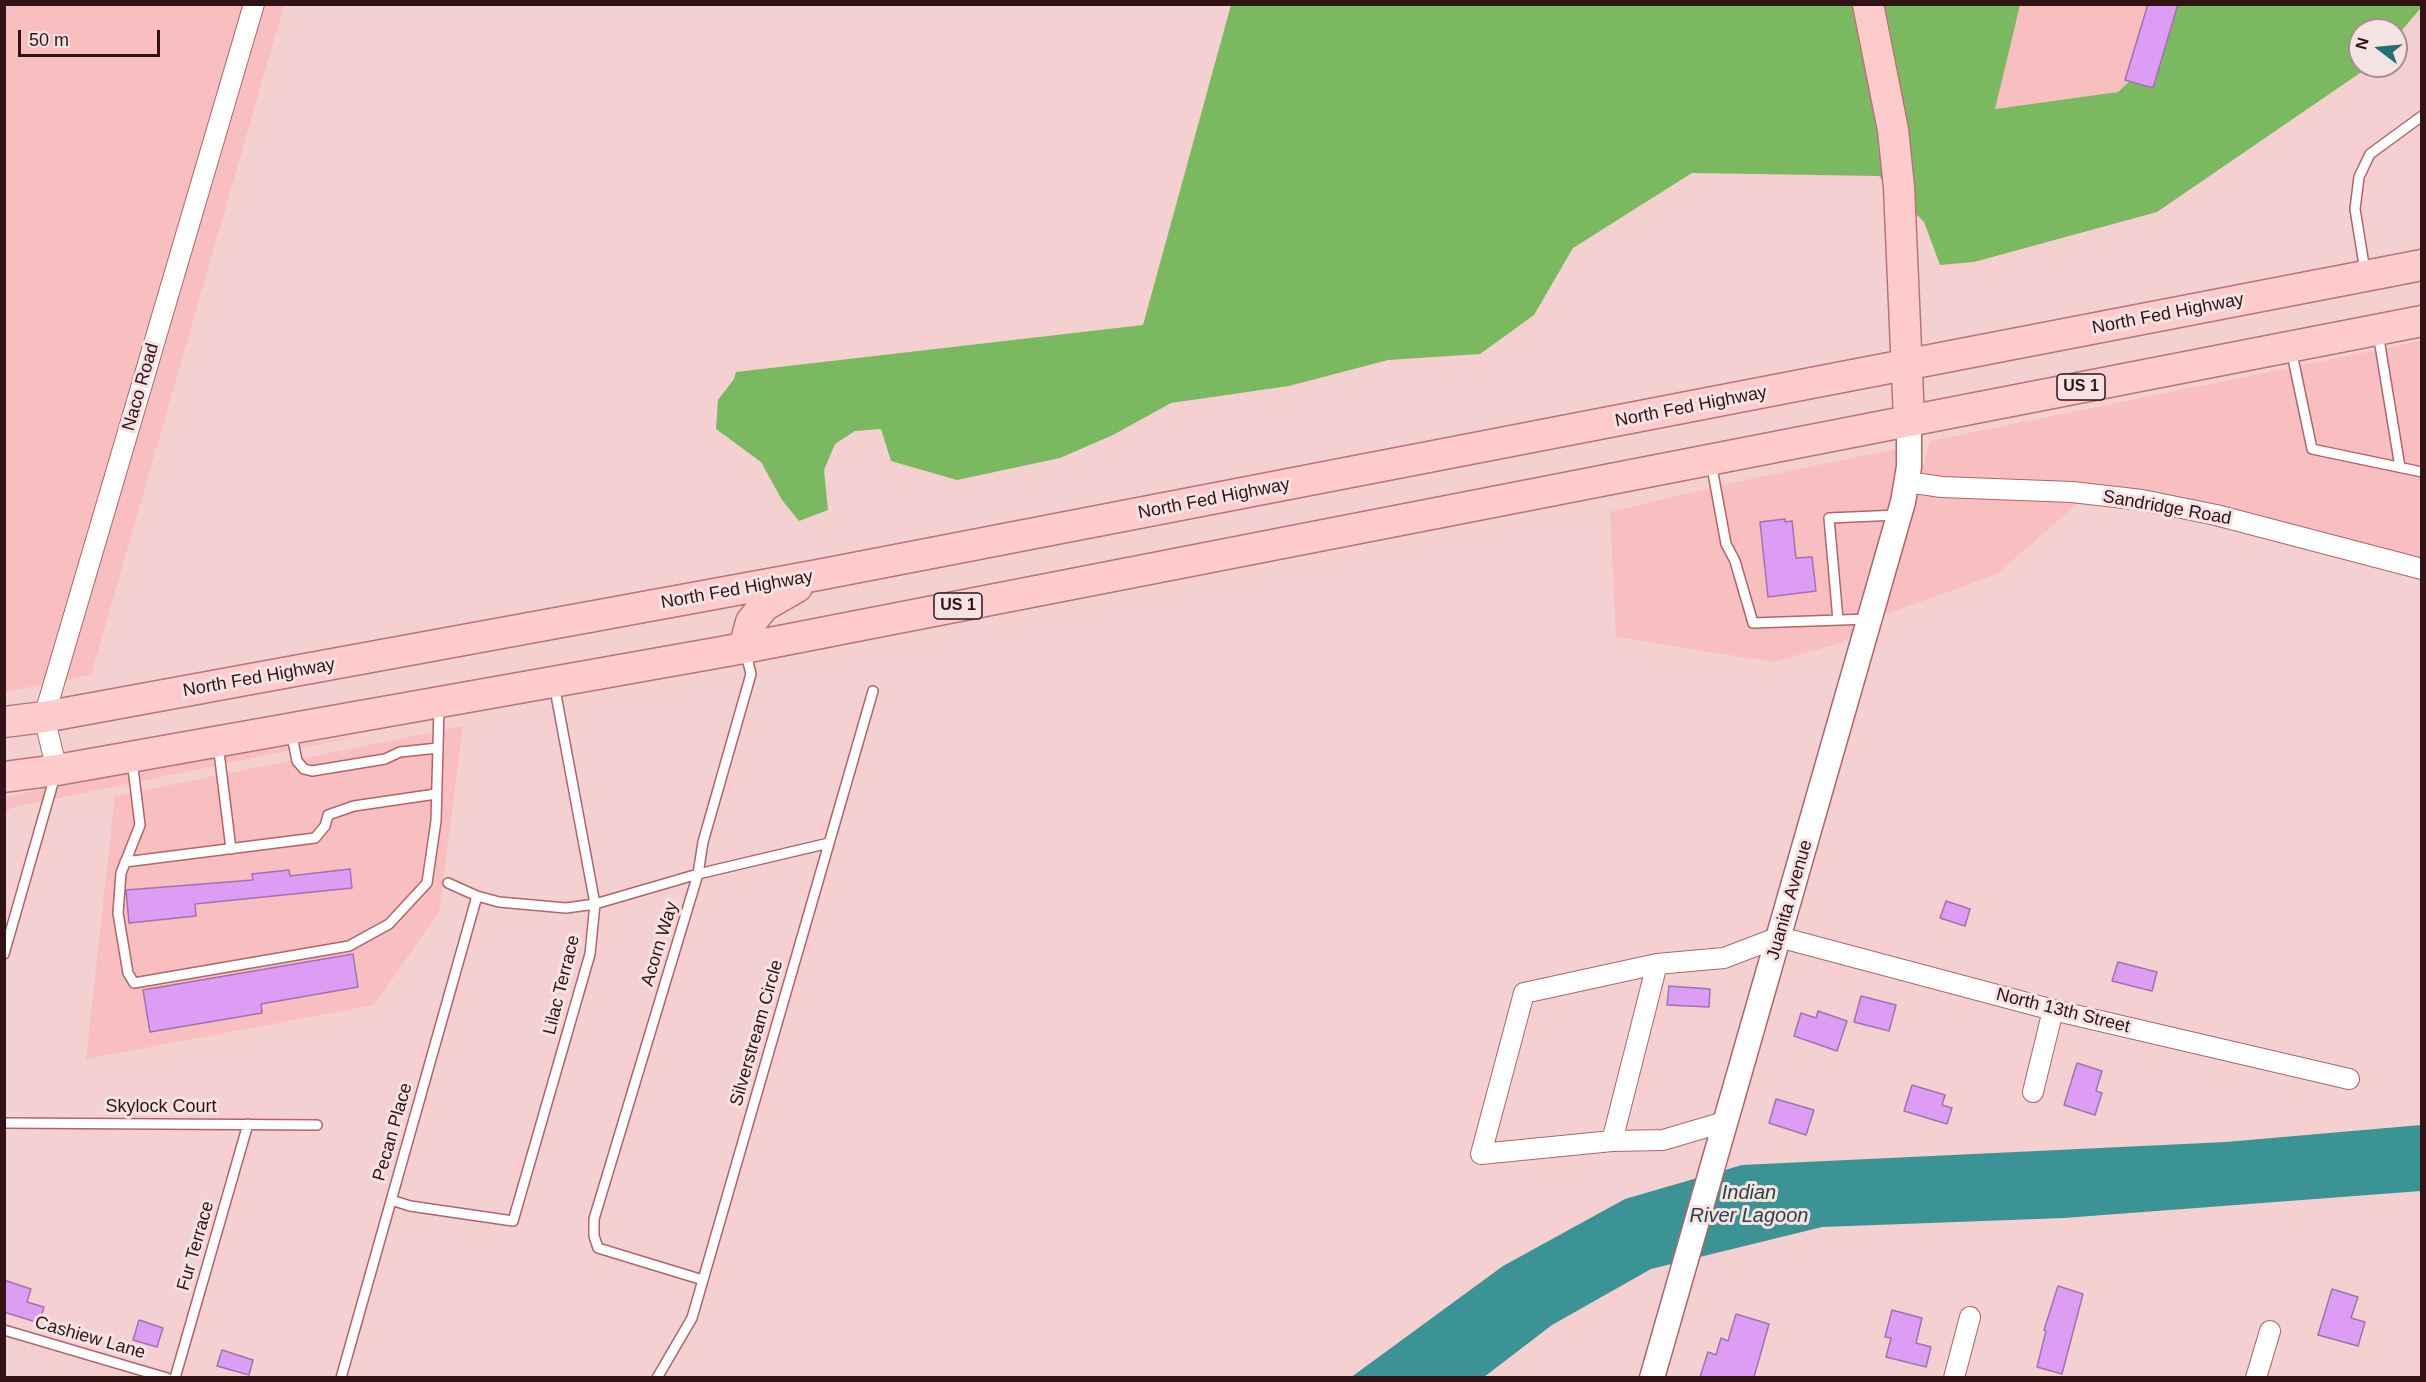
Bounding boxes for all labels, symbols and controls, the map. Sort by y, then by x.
scale bar [21,18,164,56]
north arrow [2348,18,2408,78]
text: 50 m [29,30,69,50]
text: N [2352,36,2372,51]
street label: North Fed Highway [2090,289,2246,339]
street label: Naco Road [118,341,164,433]
road number: US 1 [2057,374,2105,400]
street label: North Fed Highway [1613,382,1769,432]
street label: North Fed Highway [1136,474,1292,524]
street label: Sandridge Road [2101,486,2233,530]
street label: North Fed Highway [659,566,815,614]
road number: US 1 [934,593,982,619]
street label: North Fed Highway [181,654,337,702]
street label: Juanita Avenue [1763,838,1817,962]
street label: Acorn Way [637,899,683,989]
street label: Lilac Terrace [539,933,585,1037]
street label: Silverstream Circle [726,957,788,1109]
street label: North 13th Street [1994,984,2132,1038]
street label: Pecan Place [369,1080,417,1184]
street label: Skylock Court [105,1096,217,1118]
water label: Indian River Lagoon [1690,1181,1808,1228]
street label: Fur Terrace [173,1199,219,1293]
street label: Cashiew Lane [32,1312,148,1364]

